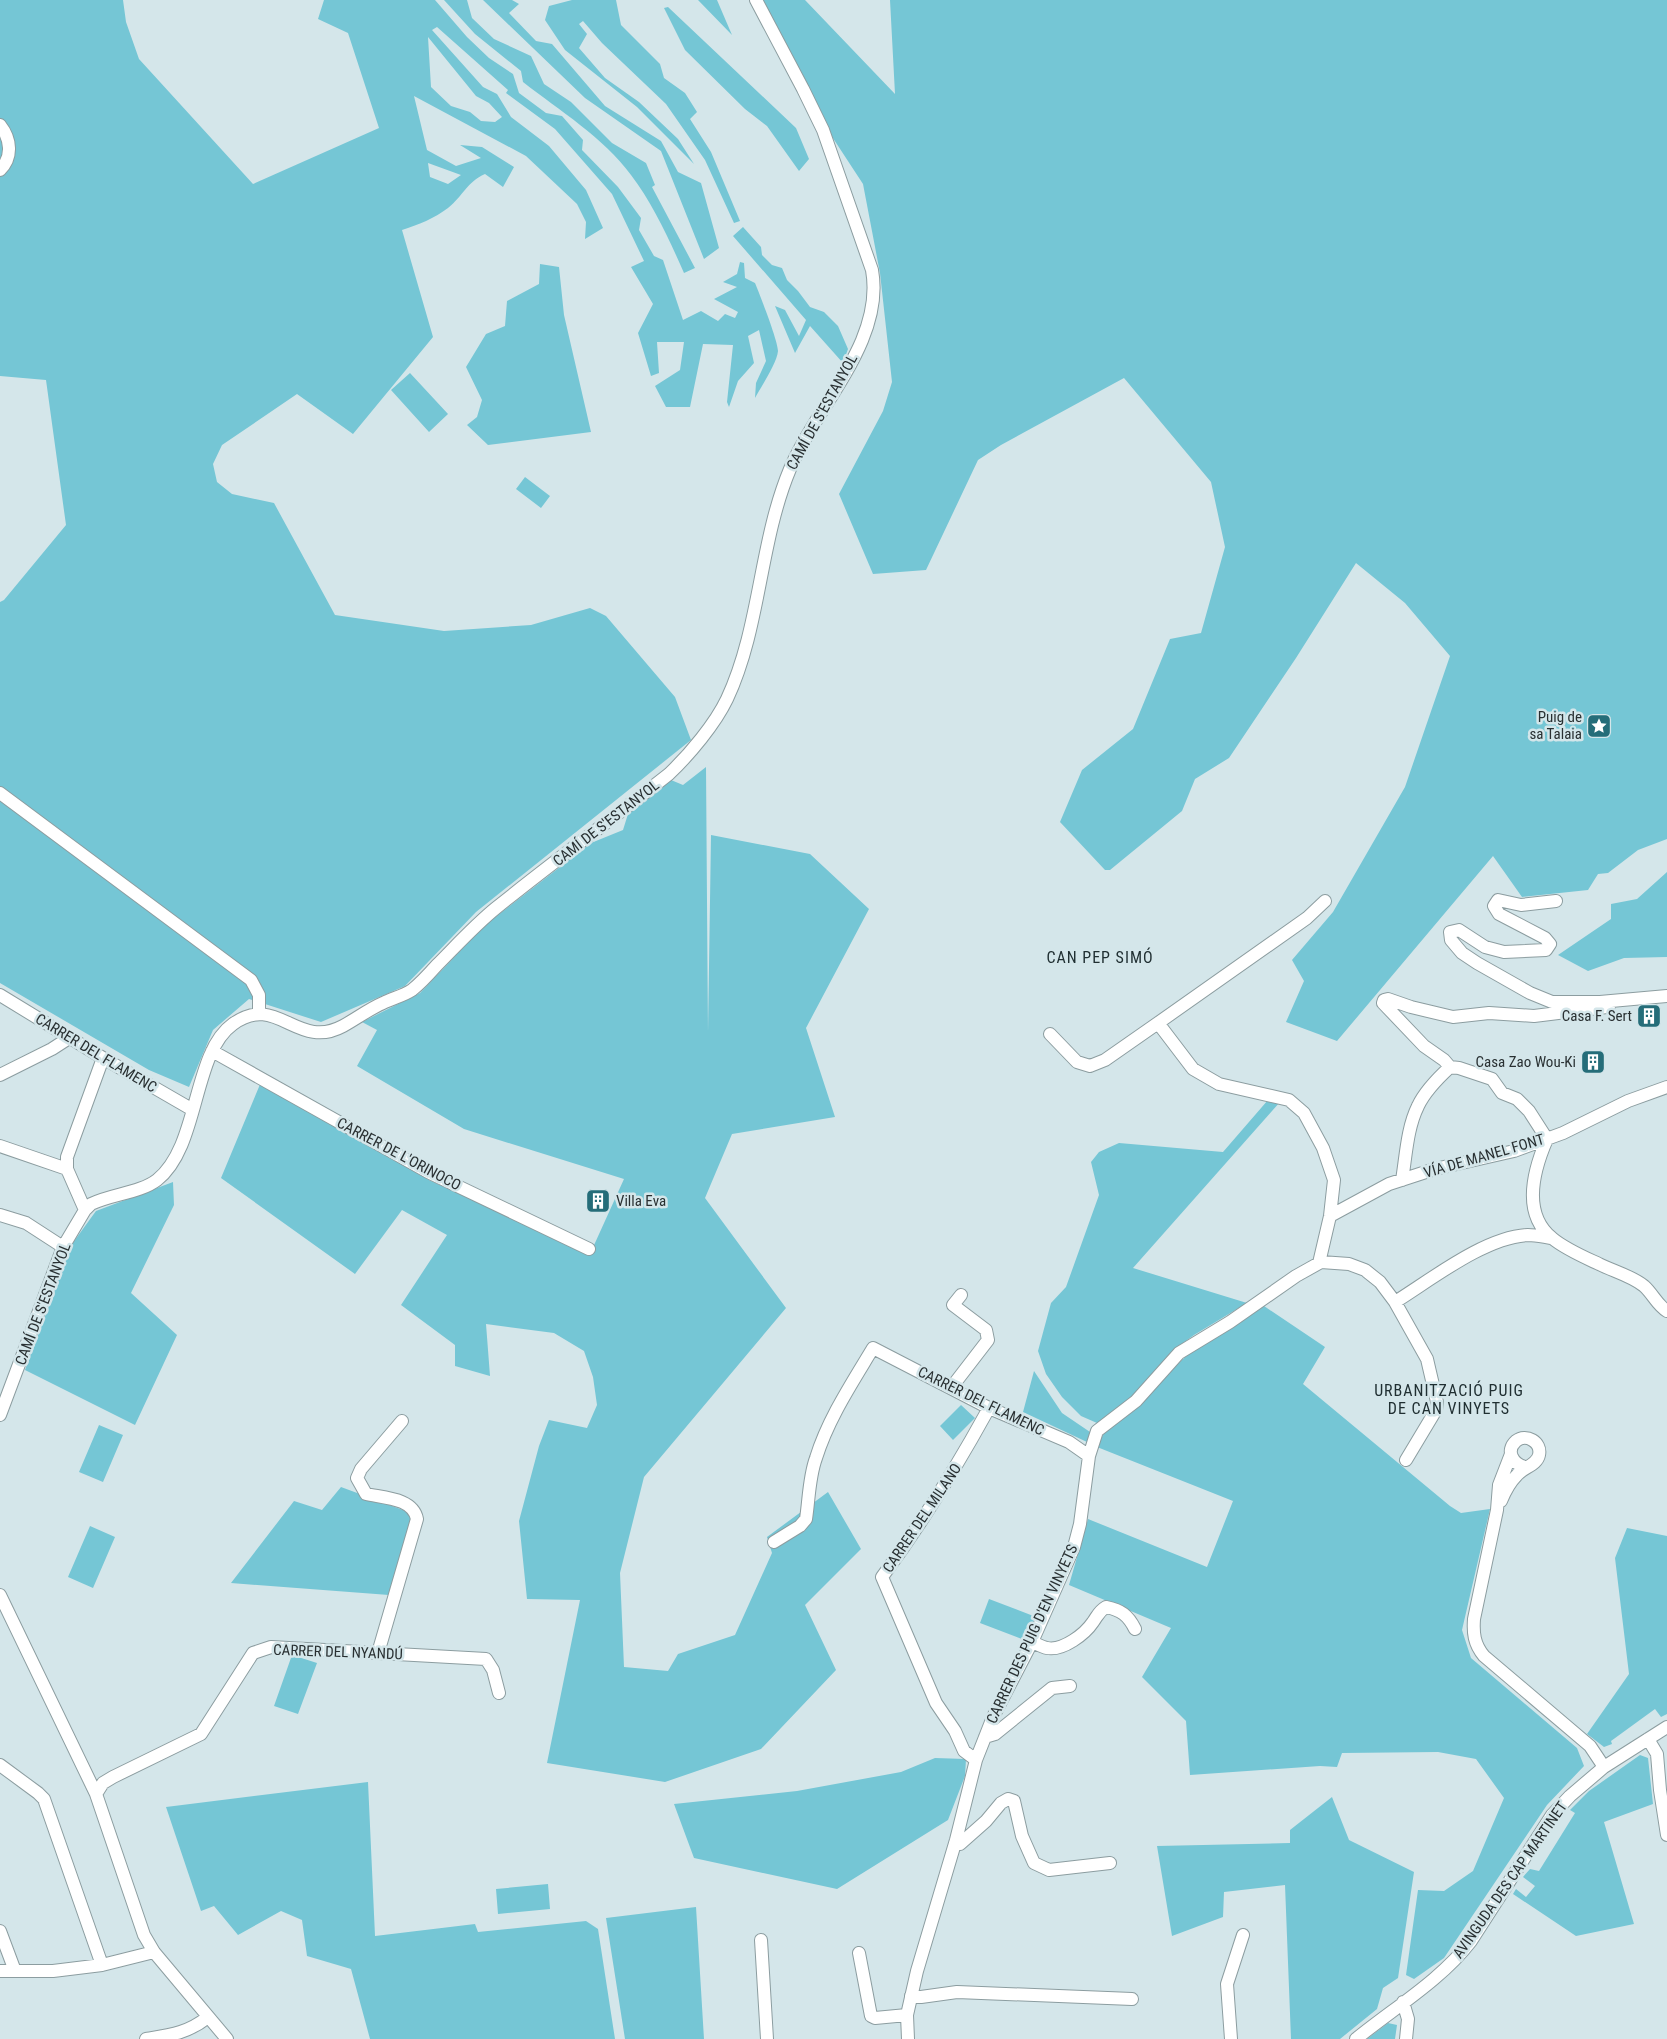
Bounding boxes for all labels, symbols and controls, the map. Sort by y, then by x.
street label: CAMÍ DE S'ESTANYOL [783,351,861,473]
place label: Puig de sa Talaia [1529,708,1582,743]
place icon: Puig de sa Talaia [1586,713,1612,739]
street label: CAMÍ DE S'ESTANYOL [549,776,663,870]
district label: CAN PEP SIMÓ [1046,947,1154,967]
building icon: Casa F. Sert [1636,1003,1662,1029]
place label: Casa F. Sert [1562,1007,1632,1025]
street label: CARRER DEL FLAMENC [32,1010,160,1096]
building icon: Casa Zao Wou-Ki [1580,1049,1606,1075]
place label: Casa Zao Wou-Ki [1476,1053,1576,1071]
street label: CARRER DE L'ORINOCO [334,1114,464,1194]
street label: VÍA DE MANEL FONT [1422,1130,1546,1182]
building icon: Villa Eva [585,1188,611,1214]
place label: Villa Eva [616,1192,666,1210]
street label: CAMÍ DE S'ESTANYOL [11,1240,75,1368]
street label: CARRER DEL FLAMENC [915,1363,1047,1439]
district label: URBANITZACIÓ PUIG DE CAN VINYETS [1374,1380,1524,1418]
street label: CARRER DEL MILANO [879,1460,965,1576]
street label: CARRER DES PUIG D'EN VINYETS [983,1541,1082,1726]
street label: CARRER DEL NYANDÚ [273,1641,403,1663]
street label: AVINGUDA DES CAP MARTINET [1449,1798,1571,1962]

